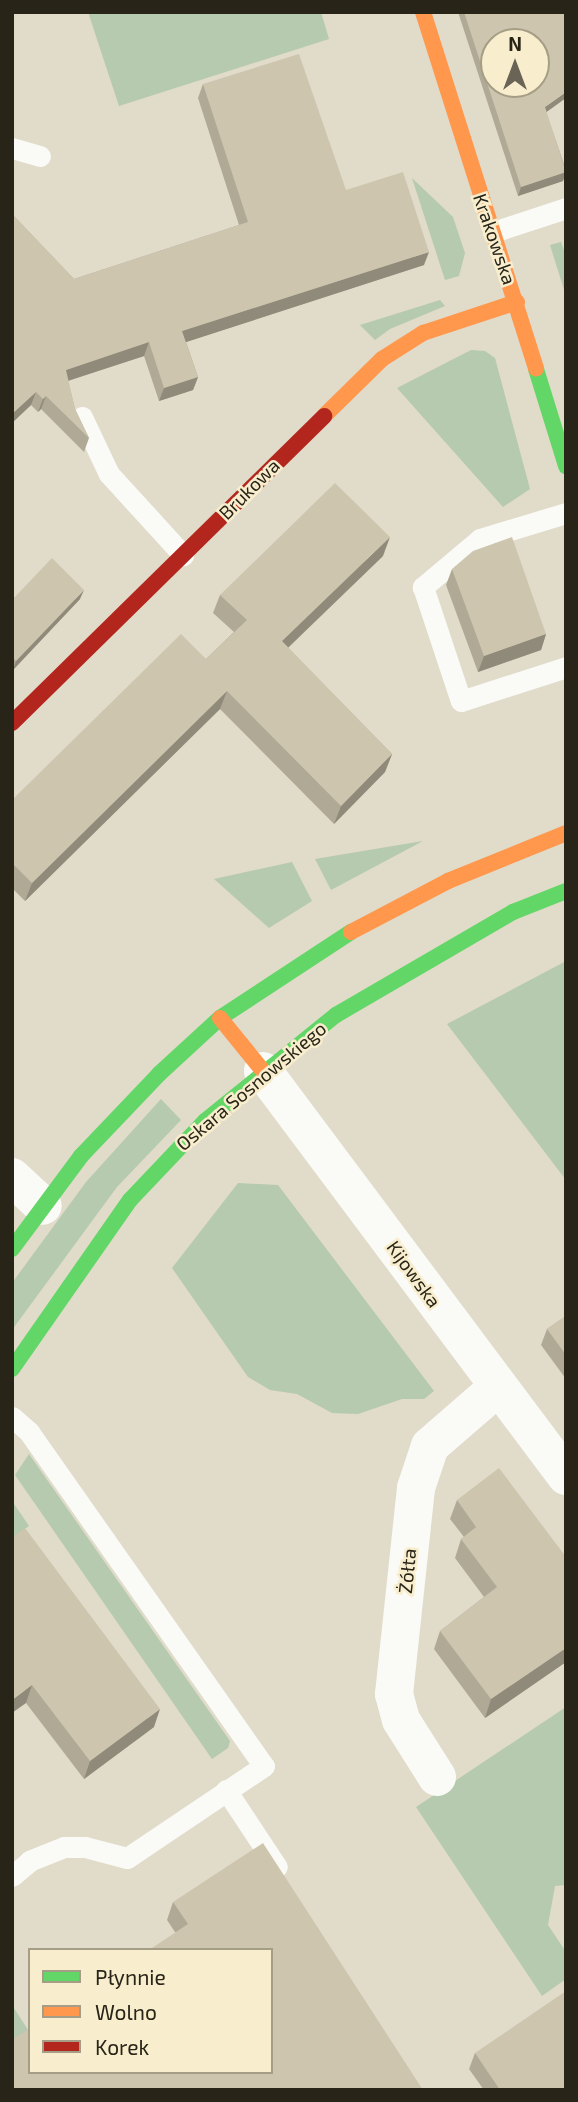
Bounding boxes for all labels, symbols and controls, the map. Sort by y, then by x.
north arrow [480,28,550,98]
text: N [508,32,522,55]
street label: Krakowska [469,190,521,288]
street label: Brukowa [214,454,284,524]
street label: Oskara Sosnowskiego [171,1017,331,1155]
street label: Kijowska [382,1236,446,1312]
street label: Żółta [393,1547,421,1595]
legend [28,1948,273,2074]
text: Płynnie [95,1964,166,1989]
text: Wolno [95,1999,157,2024]
text: Korek [95,2034,149,2059]

